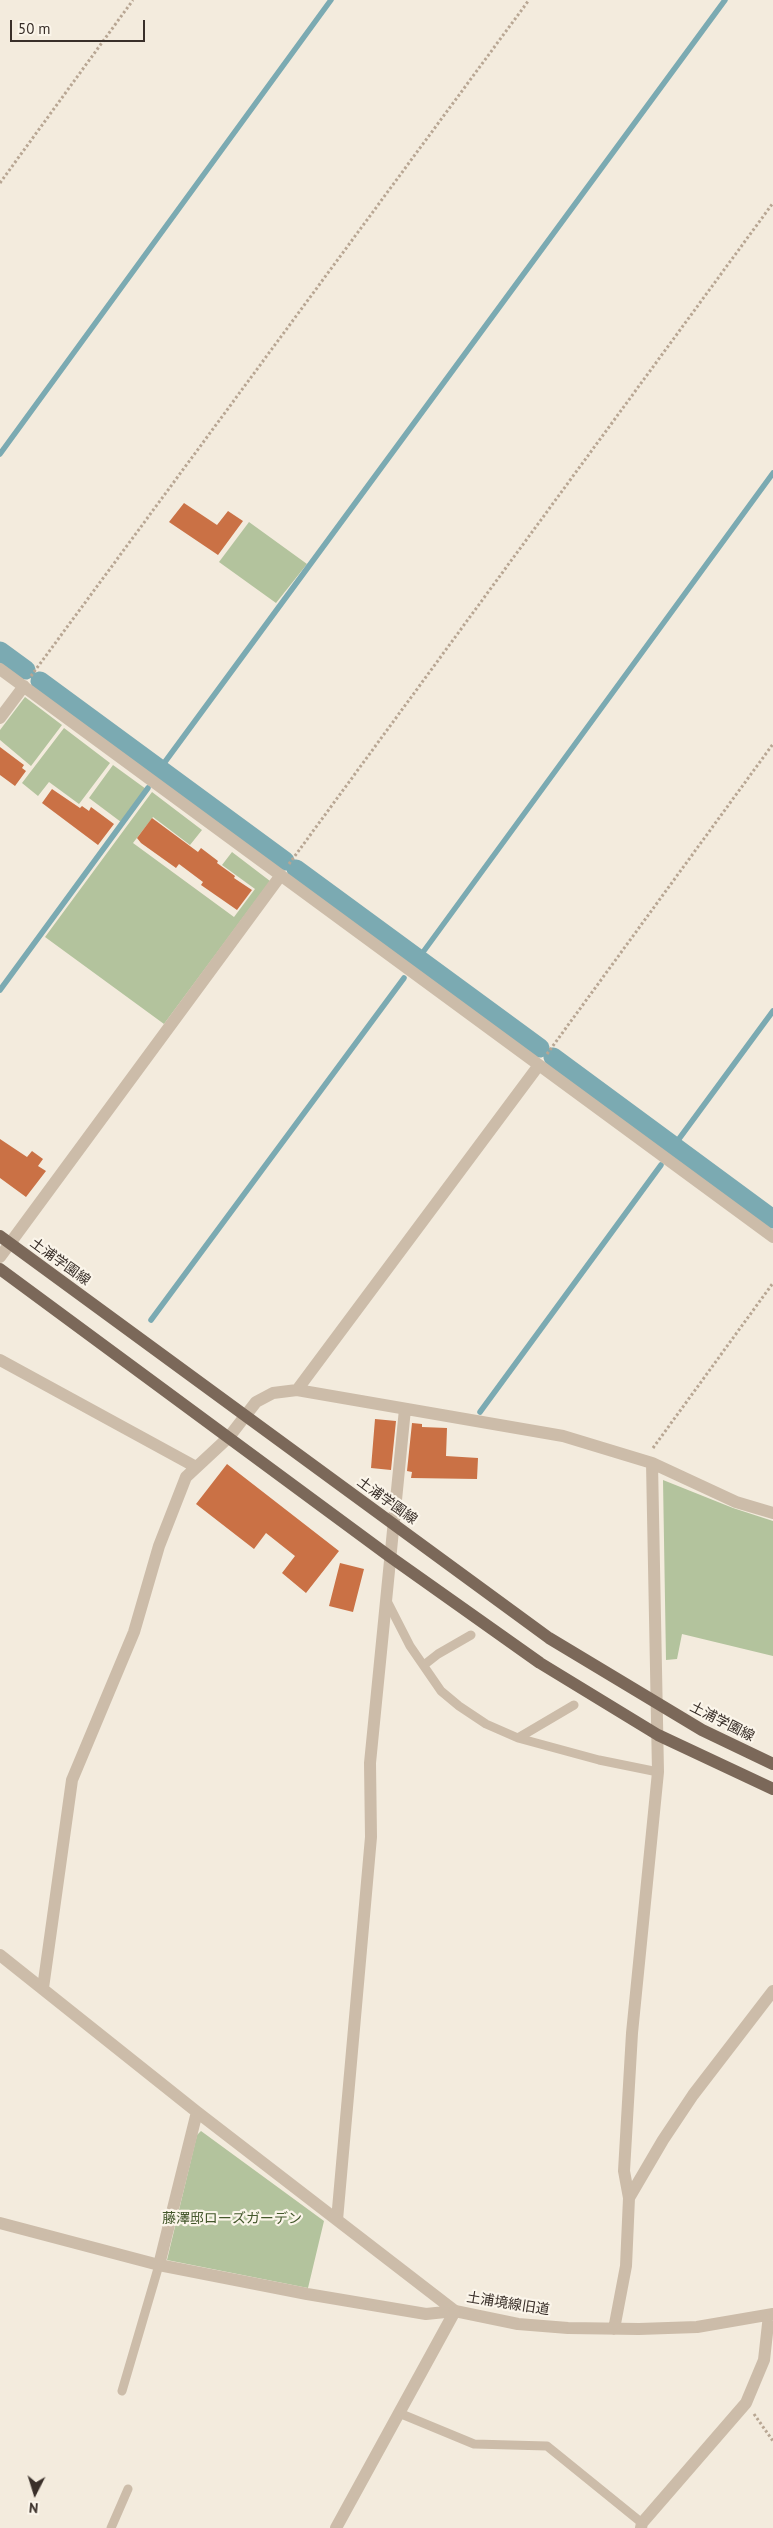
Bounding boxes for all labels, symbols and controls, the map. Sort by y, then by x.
scale bar [12,10,148,42]
text: 50 m [18,19,51,38]
street label: 土浦学園線 [27,1235,93,1289]
street label: 土浦学園線 [354,1474,420,1528]
street label: 土浦学園線 [687,1699,757,1745]
park label: 藤澤邸ローズガーデン [162,2211,302,2227]
street label: 土浦境線旧道 [465,2289,551,2319]
north arrow [10,2468,60,2518]
text: N [28,2499,39,2517]

